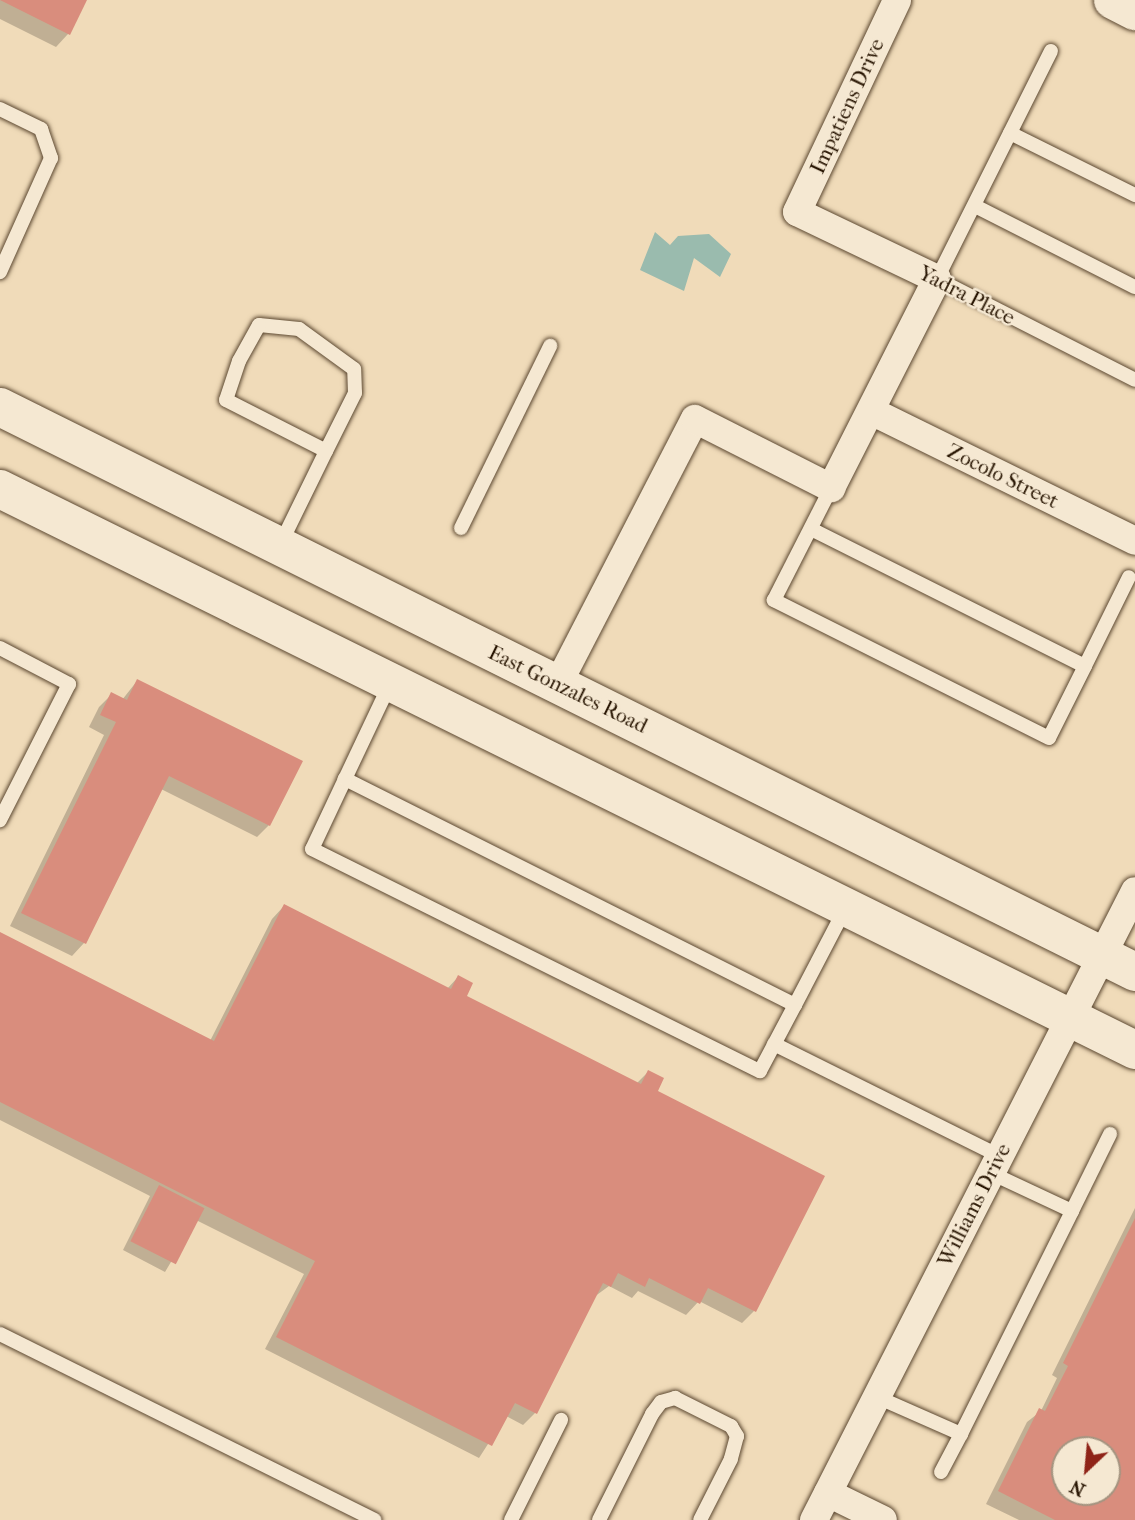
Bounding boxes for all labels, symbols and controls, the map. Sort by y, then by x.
street label: Impatiens Drive [805,34,889,178]
street label: Yadra Place [915,260,1019,330]
street label: Zocolo Street [943,438,1063,514]
street label: East Gonzales Road [484,640,652,738]
street label: Williams Drive [932,1139,1016,1271]
north arrow [1051,1436,1121,1506]
text: N [1066,1475,1089,1501]

